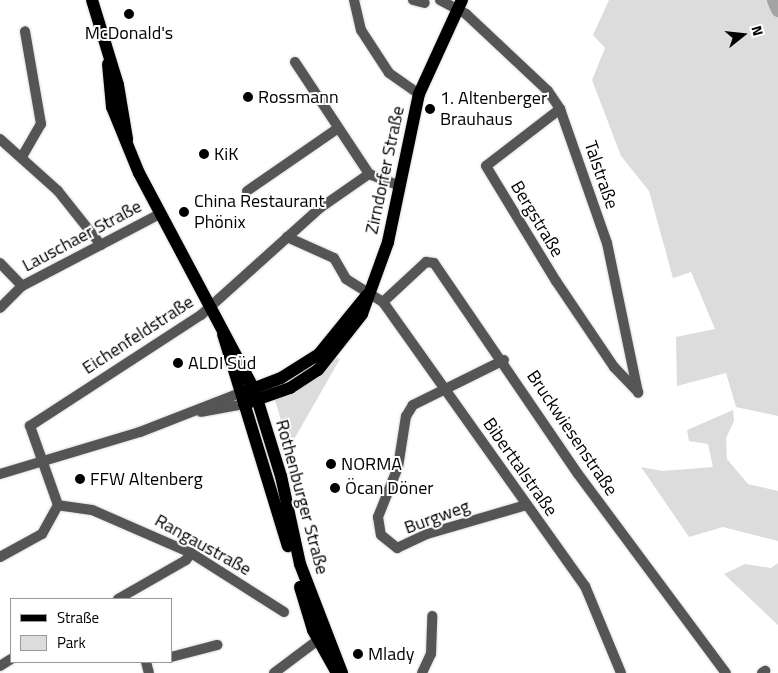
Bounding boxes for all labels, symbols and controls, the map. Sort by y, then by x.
marker: McDonald's [123,8,135,20]
north arrow [718,10,768,60]
place label: McDonald's [85,22,173,44]
text: N [746,23,769,38]
place label: Rossmann [258,86,339,108]
place label: 1. Altenberger Brauhaus [440,88,547,130]
marker: Rossmann [242,91,254,103]
marker: 1. Altenberger Brauhaus [424,103,436,115]
street label: Zirndorfer Straße [361,104,409,236]
street label: Talstraße [579,138,623,212]
place label: KiK [214,143,238,165]
marker: KiK [198,148,210,160]
street label: Bergstraße [506,177,568,261]
place label: China Restaurant Phönix [194,191,324,233]
street label: Lauschaer Straße [19,195,145,277]
marker: China Restaurant Phönix [178,206,190,218]
street label: Eichenfeldstraße [78,291,198,379]
place label: ALDI Süd [188,352,256,374]
marker: ALDI Süd [172,357,184,369]
street label: Bruckwiesenstraße [522,366,622,500]
street label: Biberttalstraße [478,414,562,520]
street label: Rothenburger Straße [271,417,333,577]
place label: NORMA [341,453,402,475]
marker: NORMA [325,458,337,470]
place label: FFW Altenberg [90,468,203,490]
marker: FFW Altenberg [74,473,86,485]
place label: Öcan Döner [345,477,433,499]
marker: Öcan Döner [329,482,341,494]
street label: Burgweg [401,495,473,539]
street label: Rangaustraße [151,510,255,580]
legend [10,598,172,663]
text: Straße [57,606,99,629]
text: Park [57,631,86,654]
place label: Mlady [368,643,415,665]
marker: Mlady [352,648,364,660]

